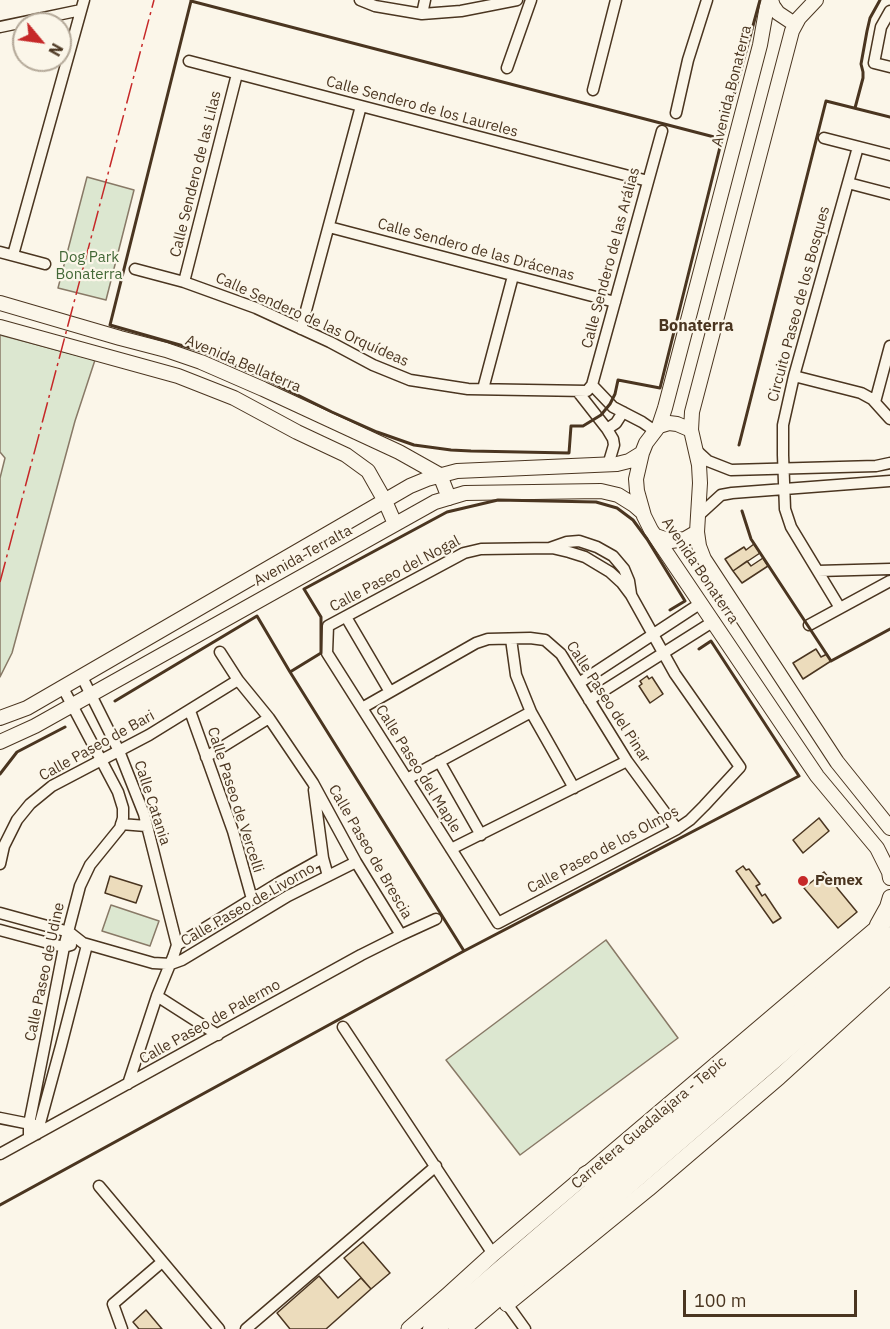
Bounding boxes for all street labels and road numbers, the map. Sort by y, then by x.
street label: Avenida Bonaterra [708,23,756,149]
street label: Calle Sendero de los Laureles [324,73,520,141]
street label: Calle Sendero de las Lilas [167,89,225,259]
street label: Calle Sendero de las Arálias [578,166,644,350]
street label: Circuito Paseo de los Bosques [764,204,834,404]
street label: Calle Sendero de las Drácenas [375,215,577,285]
street label: Calle Sendero de las Orquídeas [213,269,411,371]
street label: Avenida Bellaterra [182,332,304,396]
street label: Avenida Bonaterra [658,514,742,628]
street label: Avenida Terralta [251,522,355,590]
street label: Calle Paseo del Nogal [327,532,463,616]
street label: Calle Paseo del Pinar [562,638,654,766]
street label: Calle Paseo del Maple [371,702,465,836]
street label: Calle Paseo de Bari [36,707,158,785]
street label: Calle Paseo de Vercelli [203,725,267,875]
street label: Calle Catania [130,758,174,848]
street label: Calle Paseo de Brescia [324,782,416,922]
street label: Calle Paseo de los Olmos [524,802,682,898]
street label: Calle Paseo de Livorno [178,859,318,951]
street label: Calle Paseo de Udine [21,901,69,1043]
street label: Calle Paseo de Palermo [136,976,284,1068]
street label: Carretera Guadalajara - Tepic [568,1053,730,1193]

